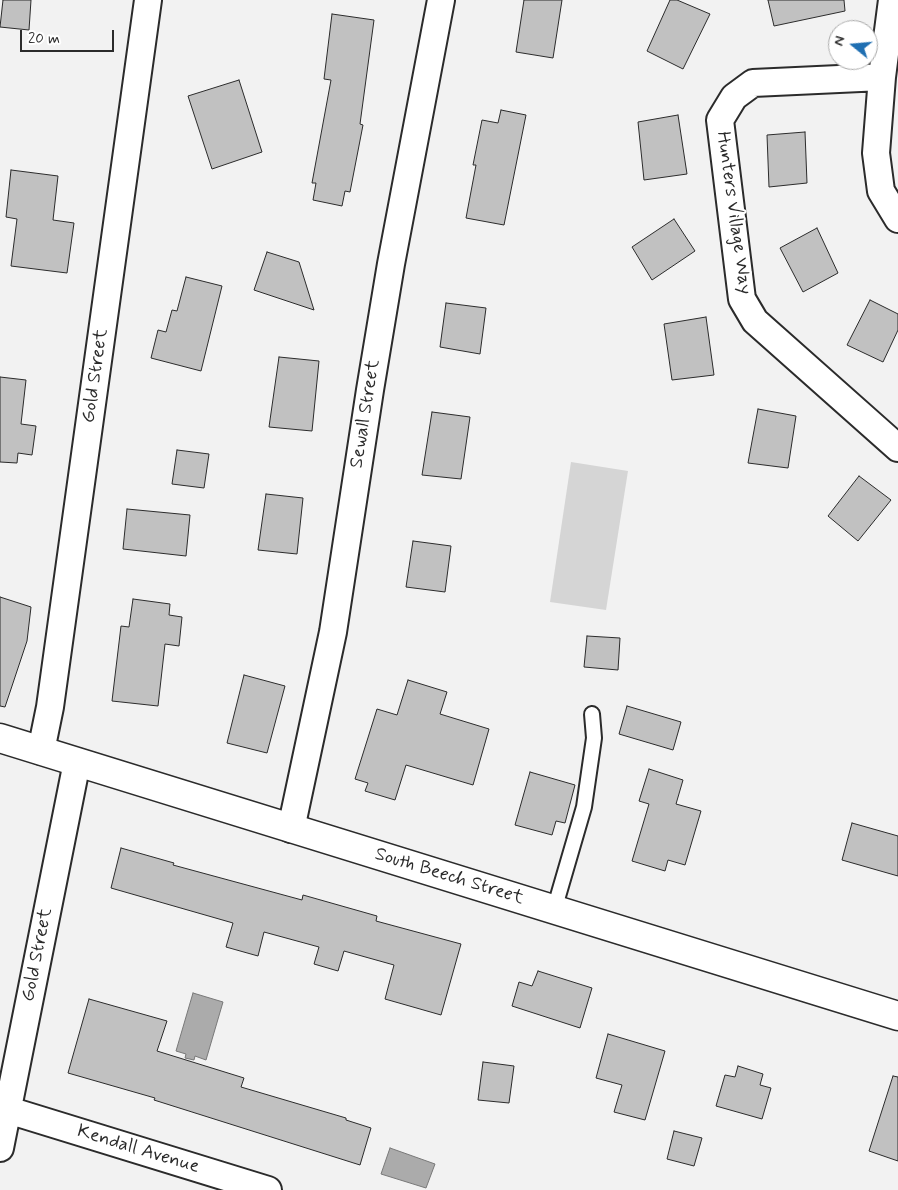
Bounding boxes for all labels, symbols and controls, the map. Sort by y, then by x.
scale bar [22,20,116,52]
north arrow [828,20,878,70]
text: 20 m [28,29,60,49]
text: N [830,34,850,48]
street label: Hunters Village Way [710,130,756,296]
street label: Gold Street [78,328,114,424]
street label: Sewall Street [346,358,386,470]
street label: South Beech Street [372,844,526,910]
street label: Gold Street [18,906,58,1004]
street label: Kendall Avenue [74,1121,202,1179]

